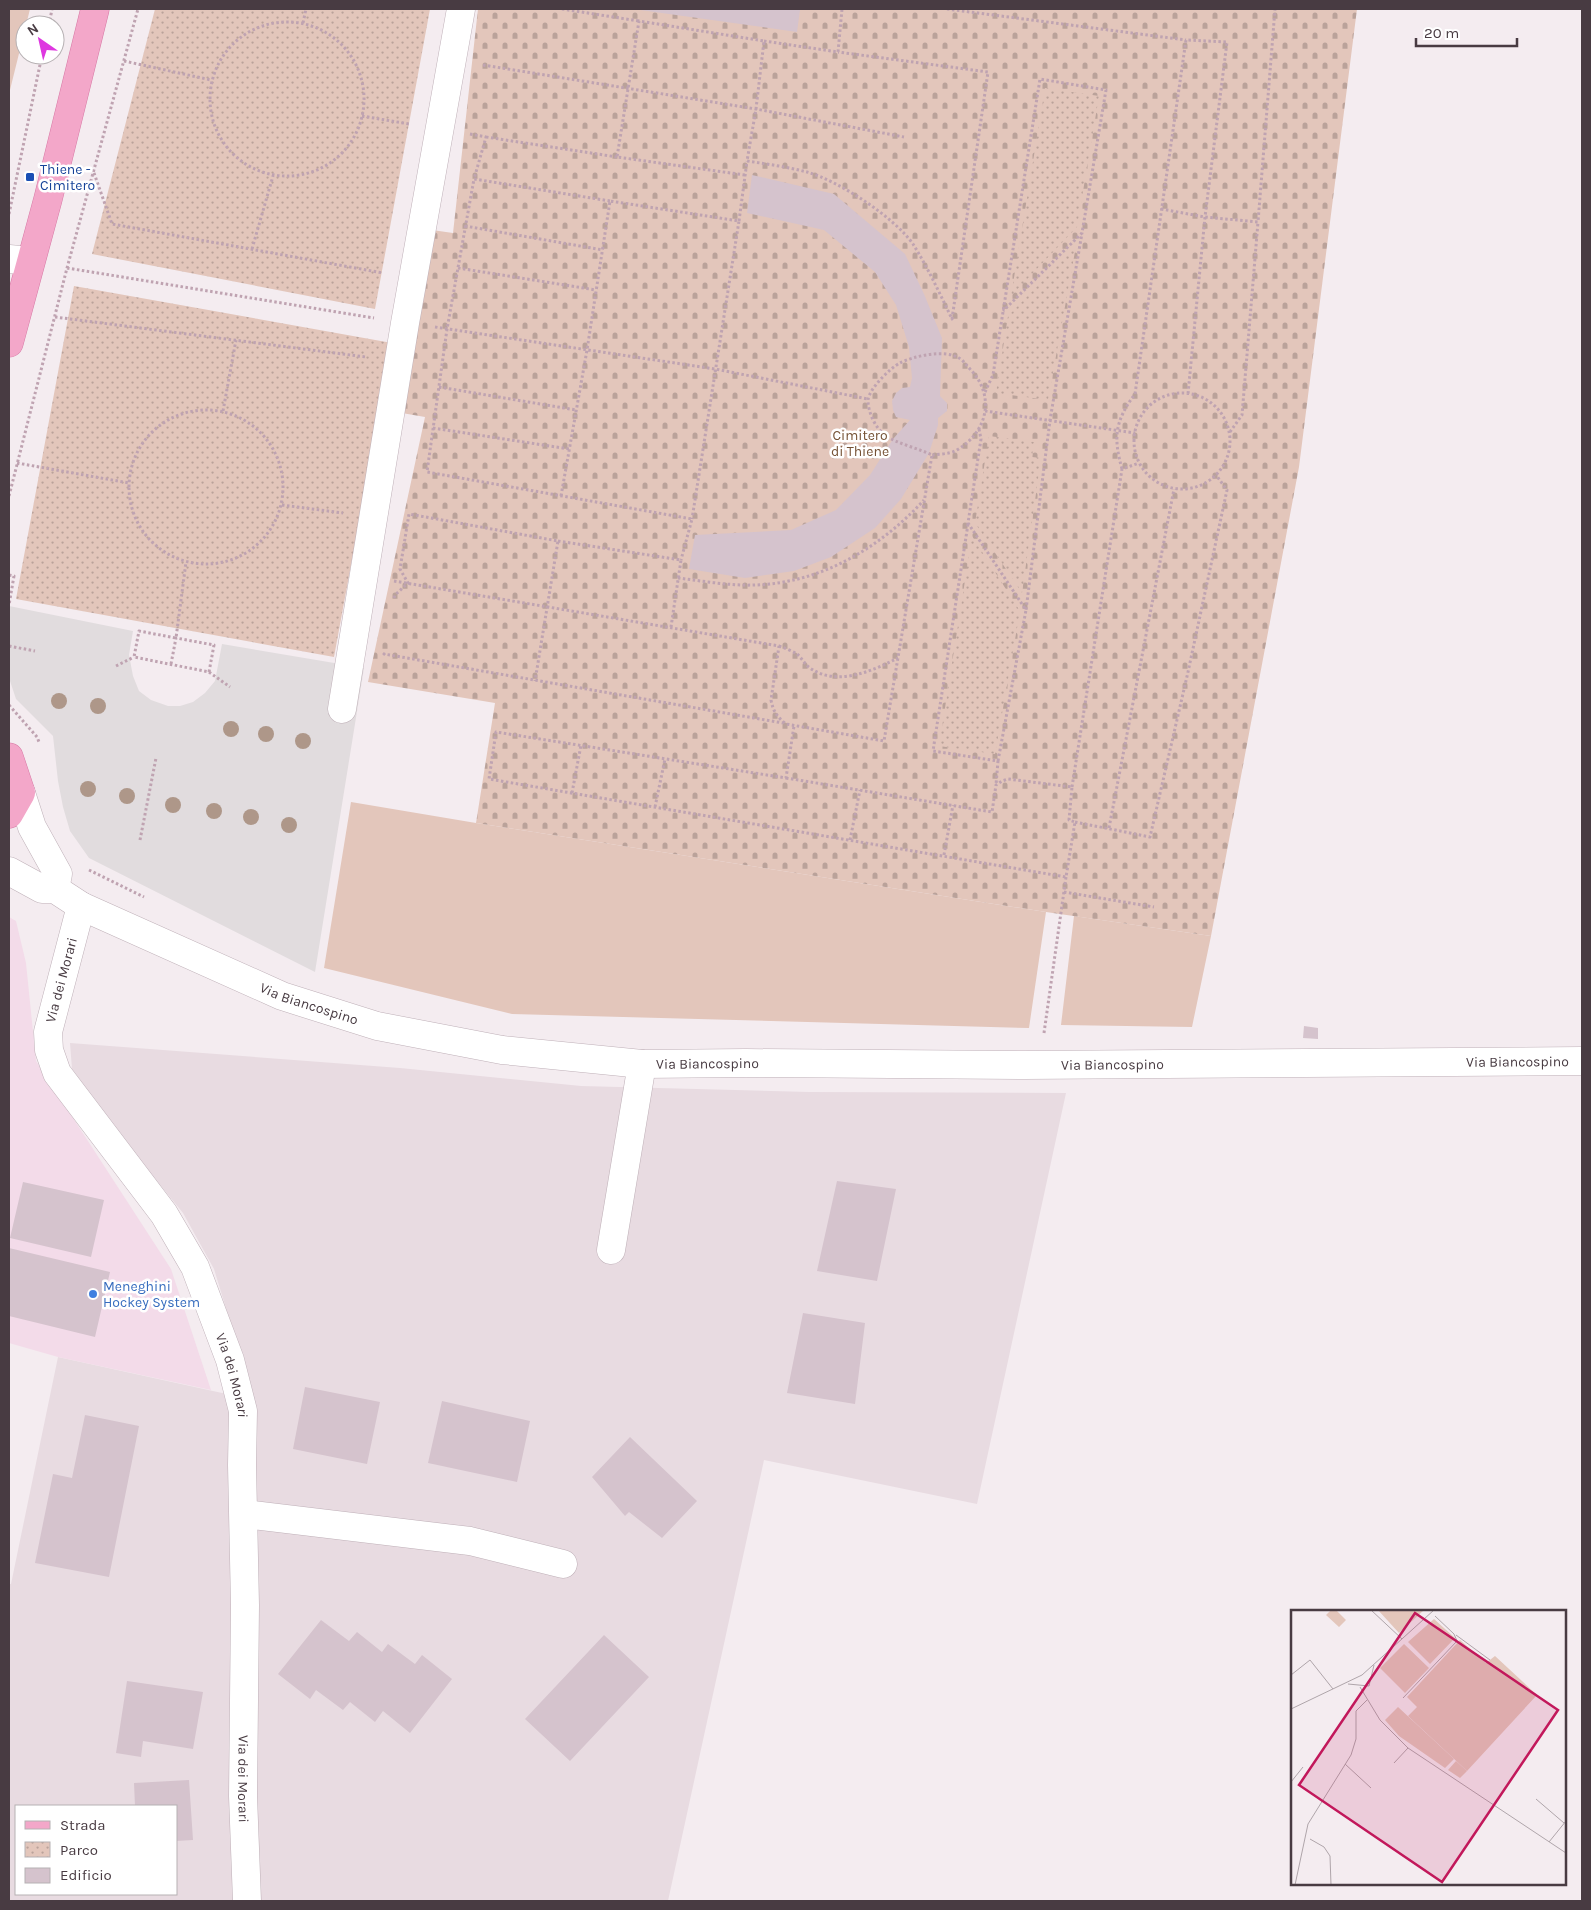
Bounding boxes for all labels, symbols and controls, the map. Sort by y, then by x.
north arrow [15,15,65,65]
scale bar [1416,15,1517,47]
text: N [24,20,42,39]
text: 20 m [1424,24,1459,42]
place label: Thiene - Cimitero [40,161,95,194]
marker: Thiene - Cimitero [24,171,36,183]
park label: Cimitero di Thiene [831,427,889,460]
street label: Via dei Morari [42,936,81,1025]
street label: Via Biancospino [257,979,360,1029]
street label: Via Biancospino [1466,1053,1569,1071]
street label: Via Biancospino [656,1055,759,1073]
street label: Via Biancospino [1061,1056,1164,1074]
place label: Meneghini Hockey System [103,1278,200,1311]
marker: Meneghini Hockey System [87,1288,99,1300]
street label: Via dei Morari [212,1331,251,1418]
inset map [1291,1610,1566,1885]
street label: Via dei Morari [234,1735,252,1823]
legend [15,1805,178,1895]
text: Strada [60,1816,106,1834]
text: Parco [60,1841,98,1859]
text: Edificio [60,1866,112,1884]

